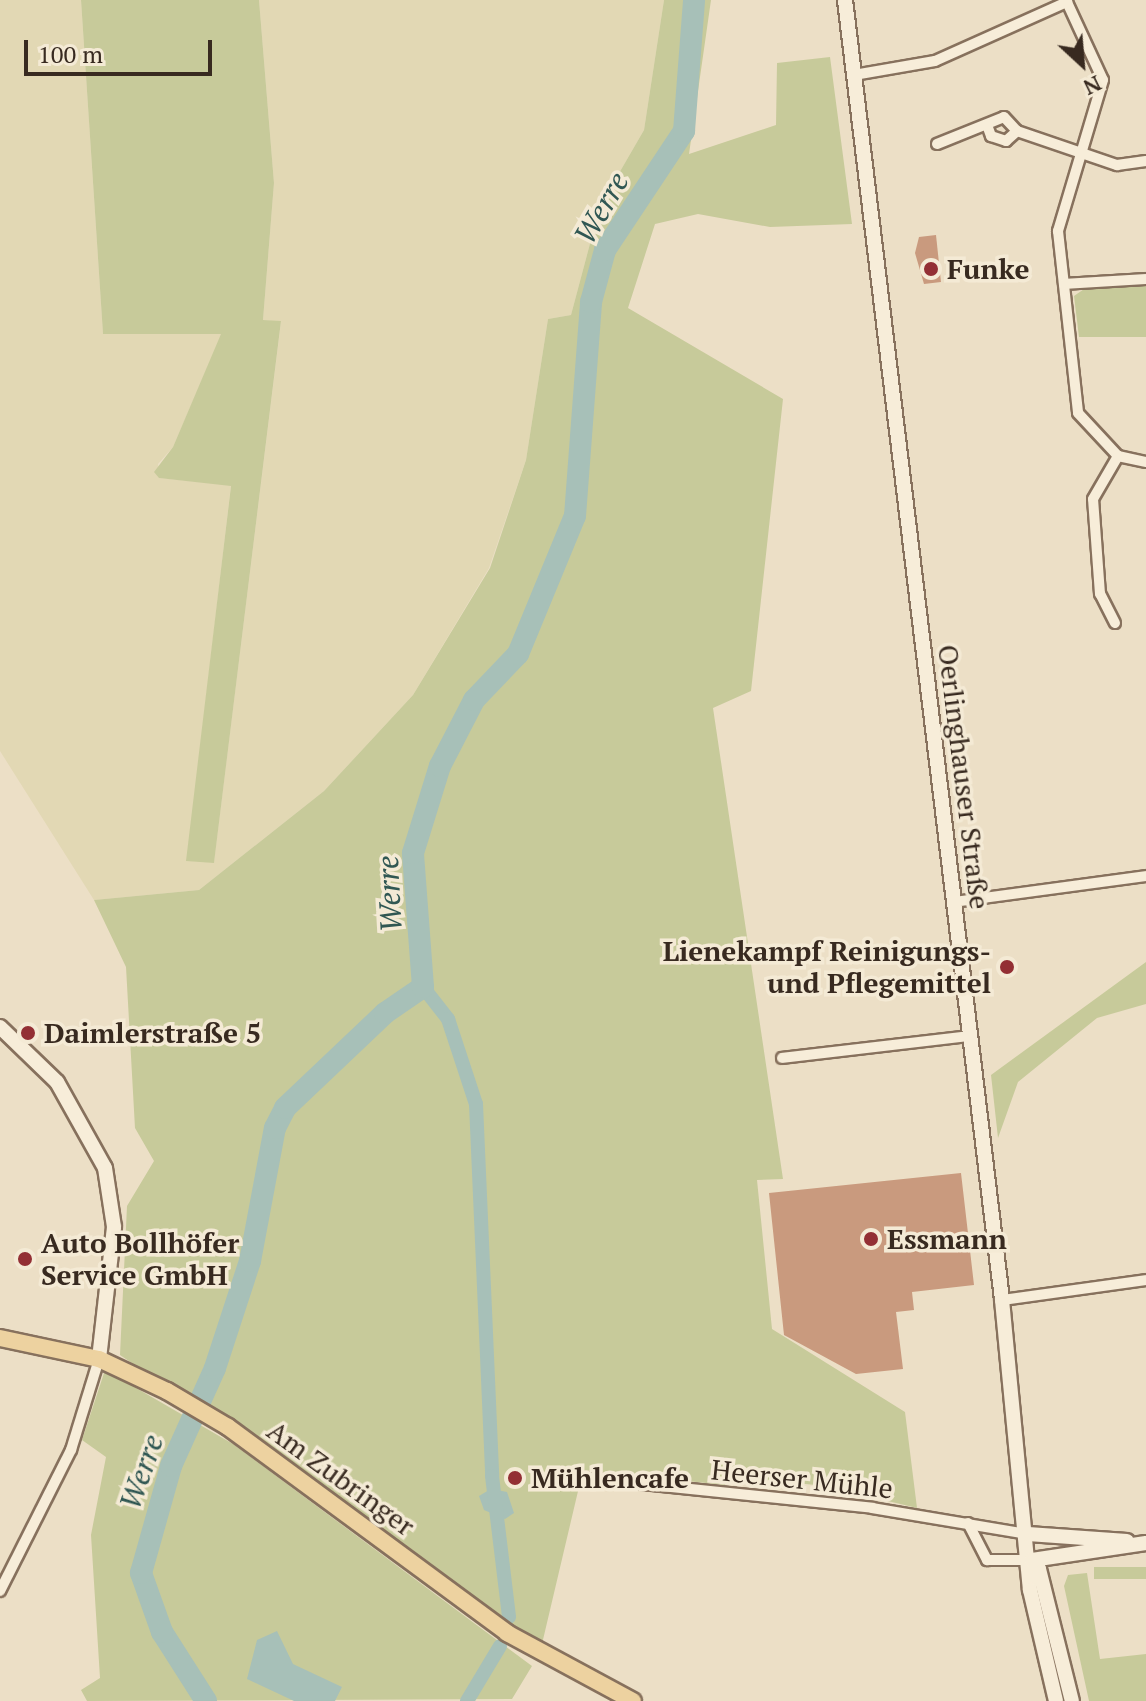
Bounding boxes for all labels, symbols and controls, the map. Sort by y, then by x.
scale bar [28,24,216,74]
north arrow [1042,24,1122,104]
text: 100 m [38,38,103,70]
text: N [1079,69,1107,103]
water label: Werre [566,166,636,250]
place label: Funke [947,252,1029,286]
marker: Funke [922,260,940,278]
street label: Oerlinghauser Straße [931,643,997,911]
water label: Werre [369,855,409,933]
place label: Lienekampf Reinigungs- und Pflegemittel [663,934,991,1000]
marker: Lienekampf Reinigungs- und Pflegemittel [998,958,1016,976]
place label: Daimlerstraße 5 [44,1016,261,1050]
marker: Daimlerstraße 5 [19,1024,37,1042]
place label: Essmann [887,1222,1007,1256]
place label: Auto Bollhöfer Service GmbH [41,1226,239,1292]
marker: Essmann [862,1230,880,1248]
marker: Auto Bollhöfer Service GmbH [16,1250,34,1268]
street label: Am Zubringer [261,1413,421,1543]
water label: Werre [111,1430,171,1514]
street label: Heerser Mühle [710,1453,894,1505]
place label: Mühlencafe [531,1461,689,1495]
marker: Mühlencafe [506,1469,524,1487]

